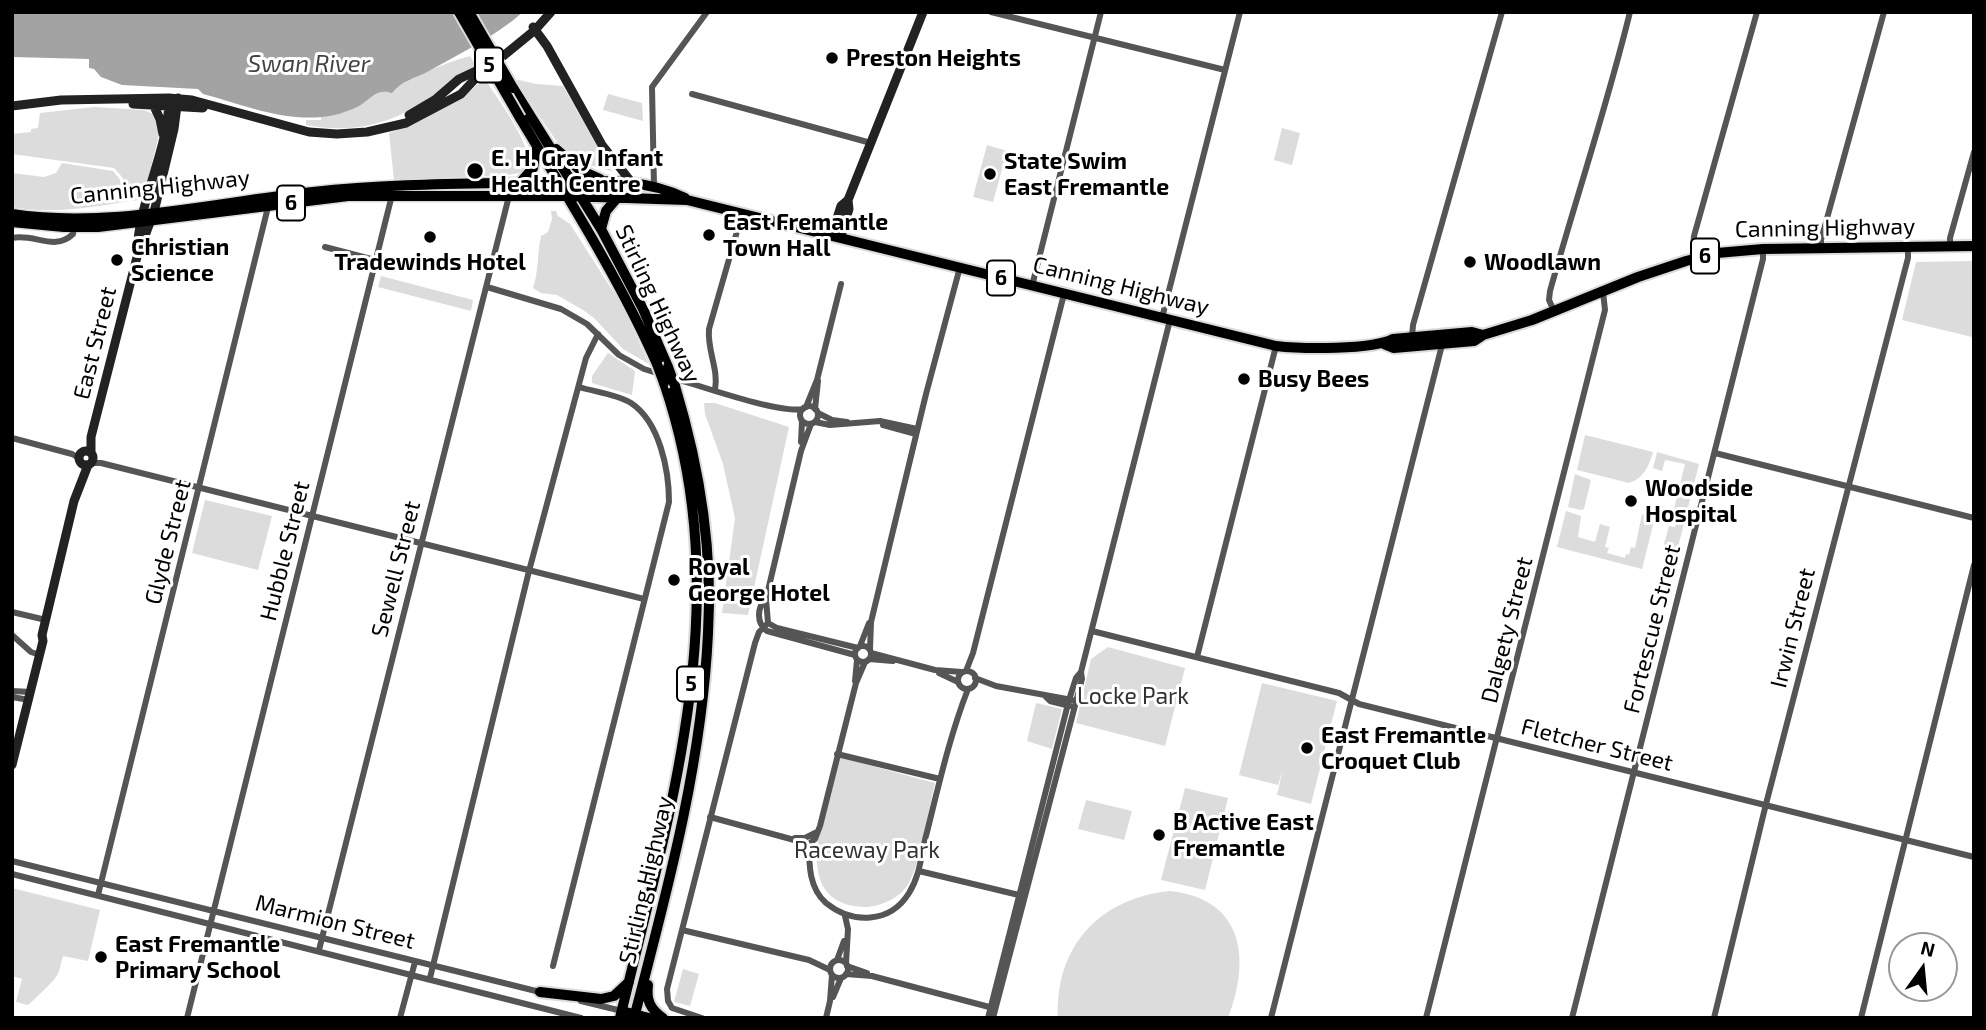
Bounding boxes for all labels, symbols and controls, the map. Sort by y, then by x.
place label: Preston Heights [846,44,1021,72]
road number: 5 [475,48,503,82]
water label: Swan River [248,50,370,78]
marker: Preston Heights [824,50,840,66]
place label: E. H. Gray Infant Health Centre [491,144,663,198]
place label: State Swim East Fremantle [1004,147,1169,201]
marker: E. H. Gray Infant Health Centre [465,161,485,181]
street label: Canning Highway [69,164,251,210]
marker: State Swim East Fremantle [982,166,998,182]
road number: 6 [277,186,305,220]
place label: East Fremantle Town Hall [723,208,888,262]
street label: Canning Highway [1735,213,1915,243]
street label: Stirling Highway [609,221,707,387]
marker: East Fremantle Town Hall [701,227,717,243]
marker: Tradewinds Hotel [422,229,438,245]
place label: Christian Science [131,233,229,287]
road number: 6 [1691,238,1719,274]
place label: Tradewinds Hotel [334,248,526,276]
place label: Woodlawn [1484,248,1601,276]
street label: Canning Highway [1030,251,1212,321]
marker: Christian Science [109,252,125,268]
marker: Woodlawn [1462,254,1478,270]
road number: 6 [987,260,1015,296]
street label: East Street [68,284,122,402]
place label: Busy Bees [1258,365,1369,393]
marker: Busy Bees [1236,371,1252,387]
place label: Woodside Hospital [1645,474,1753,528]
street label: Glyde Street [139,477,197,607]
street label: Hubble Street [254,478,316,624]
marker: Woodside Hospital [1623,493,1639,509]
street label: Sewell Street [366,498,426,640]
street label: Fortescue Street [1618,542,1686,716]
place label: Royal George Hotel [688,553,830,607]
street label: Dalgety Street [1475,554,1539,706]
street label: Irwin Street [1765,565,1821,691]
marker: Royal George Hotel [666,572,682,588]
road number: 5 [677,666,705,702]
park label: Locke Park [1077,682,1189,710]
street label: Fletcher Street [1518,713,1676,777]
place label: East Fremantle Croquet Club [1321,721,1486,775]
marker: East Fremantle Croquet Club [1299,740,1315,756]
street label: Stirling Highway [613,793,679,967]
place label: B Active East Fremantle [1173,808,1314,862]
marker: B Active East Fremantle [1151,827,1167,843]
park label: Raceway Park [794,836,940,864]
street label: Marmion Street [252,889,418,955]
place label: East Fremantle Primary School [115,930,280,984]
north arrow [1888,932,1958,1002]
text: N [1918,935,1938,961]
marker: East Fremantle Primary School [93,949,109,965]

